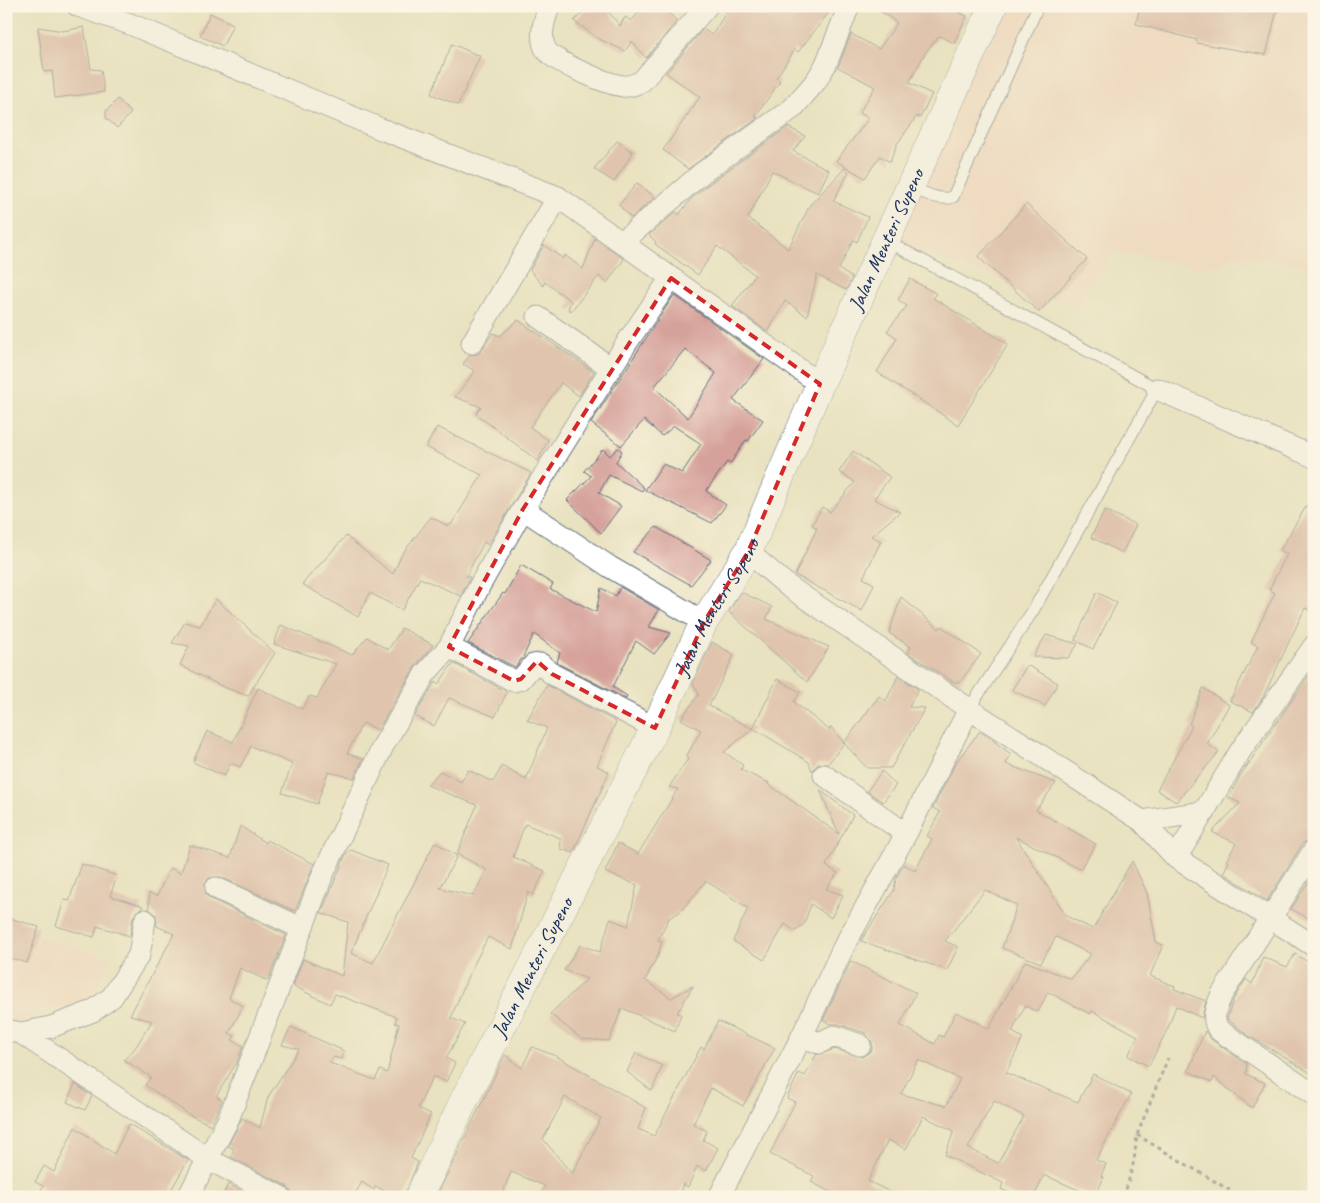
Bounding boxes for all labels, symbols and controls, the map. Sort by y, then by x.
street label: Jalan Menteri Supeno [842,162,931,316]
street label: Jalan Menteri Supeno [668,532,766,681]
street label: Jalan Menteri Supeno [485,891,580,1042]

